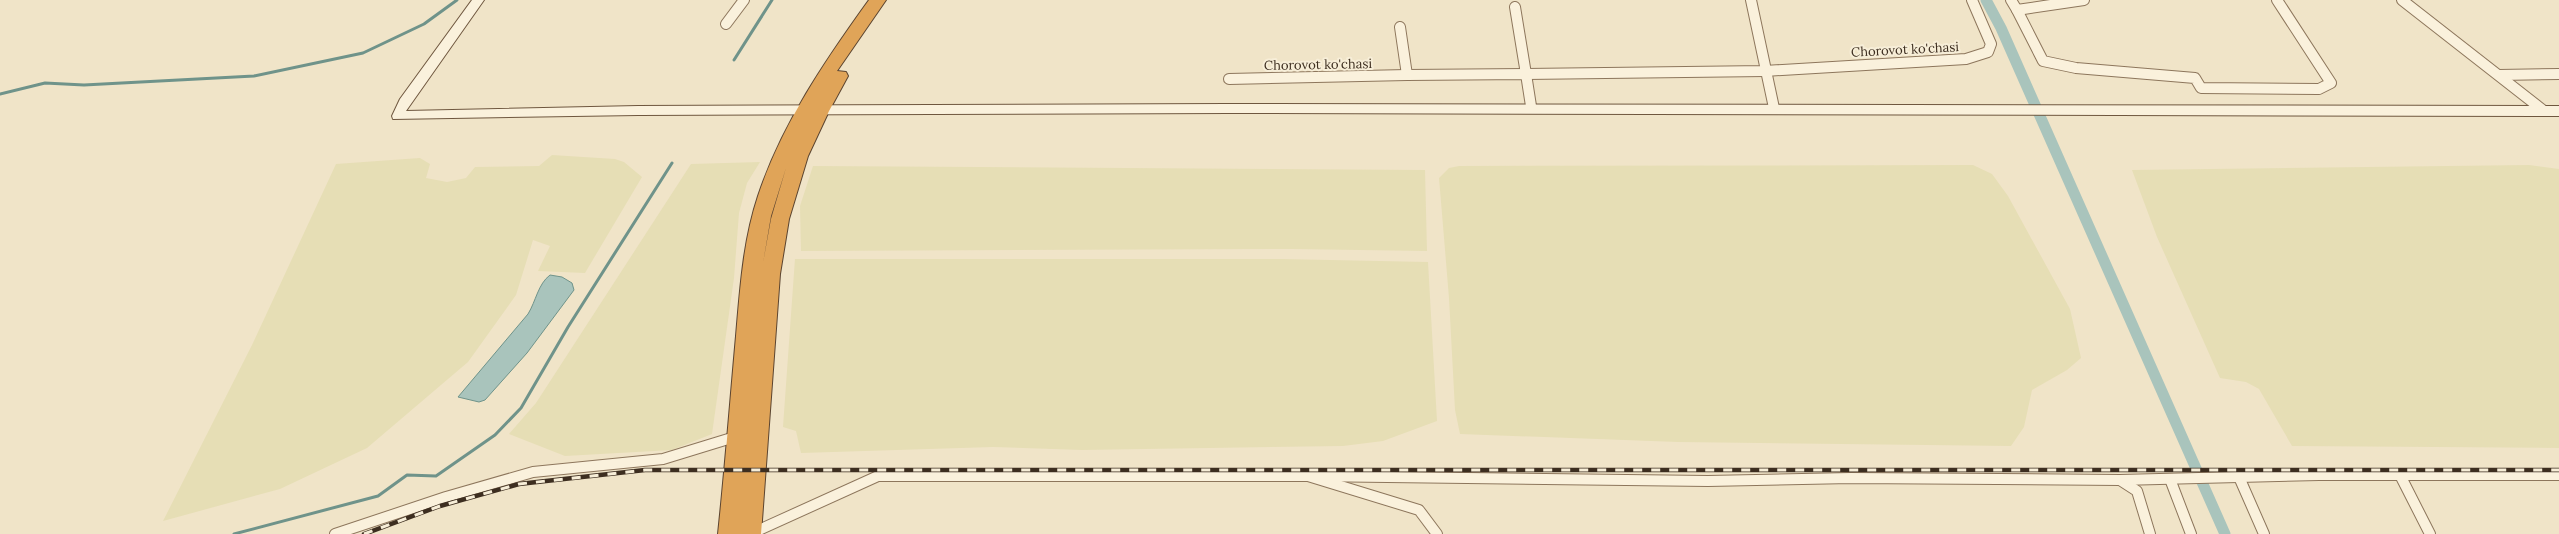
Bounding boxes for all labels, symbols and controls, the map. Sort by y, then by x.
street label: Chorovot ko'chasi [1851,38,1960,61]
street label: Chorovot ko'chasi [1264,55,1372,74]

